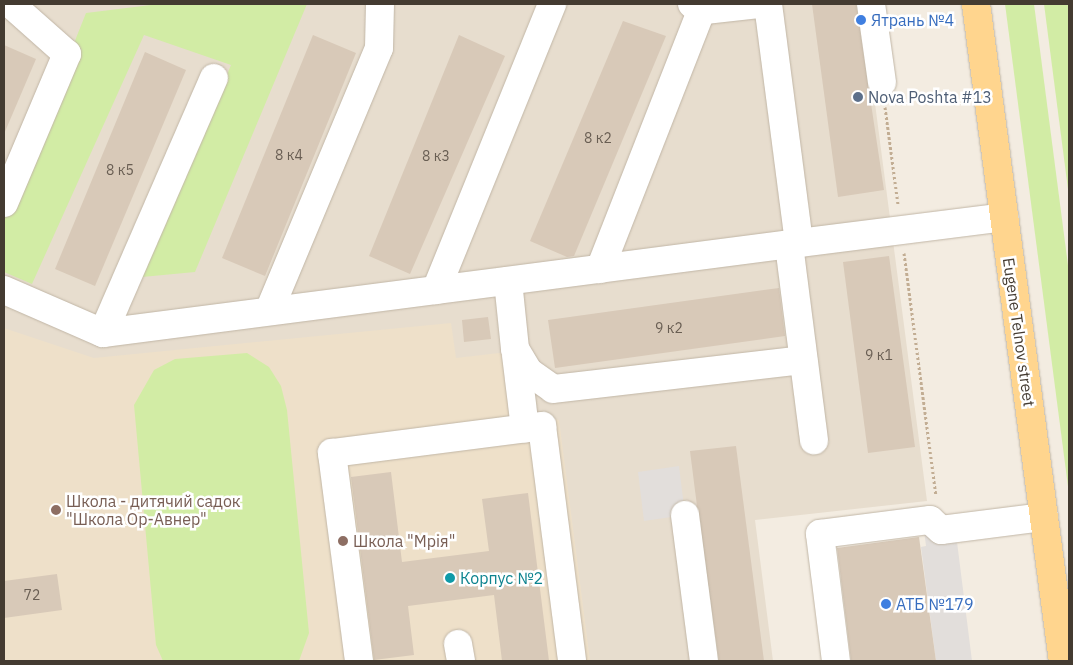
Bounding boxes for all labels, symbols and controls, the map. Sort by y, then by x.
place label: Ятрань №4 [871,10,954,30]
marker: Ятрань №4 [855,14,867,26]
place label: Nova Poshta #13 [868,87,992,107]
marker: Nova Poshta #13 [852,91,864,103]
house number: 8 к2 [584,130,612,146]
house number: 8 к4 [275,147,303,163]
house number: 8 к3 [422,148,450,164]
house number: 8 к5 [106,162,134,178]
street label: Eugene Telnov street [999,256,1039,408]
house number: 9 к2 [655,320,683,336]
house number: 9 к1 [865,347,893,363]
place label: Школа - дитячий садок "Школа Ор-Авнер" [66,491,241,529]
marker: Школа - дитячий садок "Школа Ор-Авнер" [50,504,62,516]
place label: Школа "Мрія" [353,531,455,551]
marker: Школа "Мрія" [337,535,349,547]
place label: Корпус №2 [460,568,543,588]
marker: Корпус №2 [444,572,456,584]
house number: 72 [24,587,40,603]
place label: АТБ №179 [896,594,974,614]
marker: АТБ №179 [880,598,892,610]

